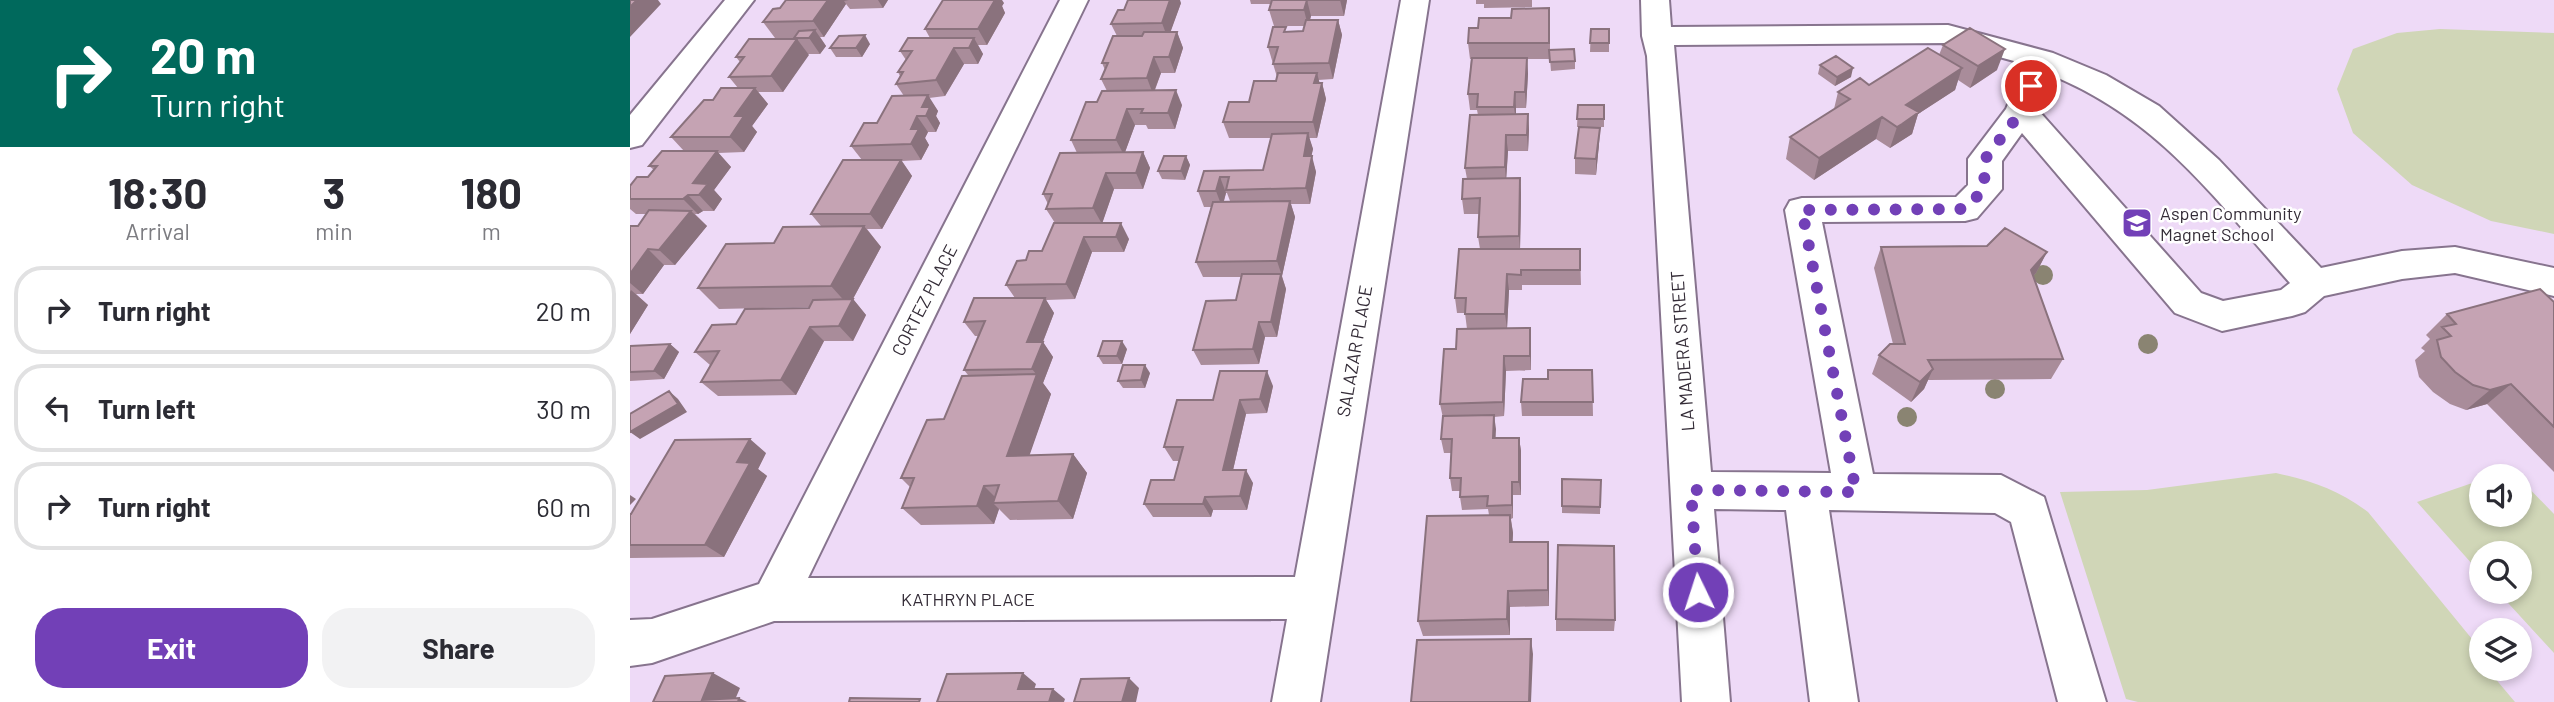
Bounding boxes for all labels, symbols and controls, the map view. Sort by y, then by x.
text: 20 m [150,25,256,84]
icon: right [35,28,126,119]
pin [2001,56,2061,116]
icon: arrive [2012,67,2050,105]
text: Turn right [150,85,285,123]
text: 18:30 [108,167,207,217]
text: 3 [323,167,345,217]
text: 180 [461,167,522,217]
place label: Aspen Community Magnet School [2160,202,2302,245]
school or university icon: Aspen Community Magnet School [2120,206,2154,240]
text: Arrival [126,217,190,245]
text: min [315,217,353,245]
text: m [482,217,501,245]
street label: CORTEZ PLACE [887,241,961,359]
street label: LA MADERA STREET [1665,270,1699,432]
street label: SALAZAR PLACE [1332,283,1376,419]
icon: right [39,291,77,329]
text: Turn right [98,295,211,326]
text: 20 m [536,295,591,326]
icon: left [39,389,77,427]
text: Turn left [98,393,196,424]
text: 30 m [536,393,591,424]
map controls [2469,464,2532,681]
button: sound [2469,464,2532,527]
icon: right [39,487,77,525]
text: Turn right [98,491,211,522]
text: 60 m [536,491,591,522]
button: search [2469,541,2532,604]
position arrow [1661,555,1735,629]
street label: KATHRYN PLACE [901,588,1035,610]
button: Exit [35,608,308,688]
button: Share [322,608,595,688]
button: layers [2469,618,2532,681]

